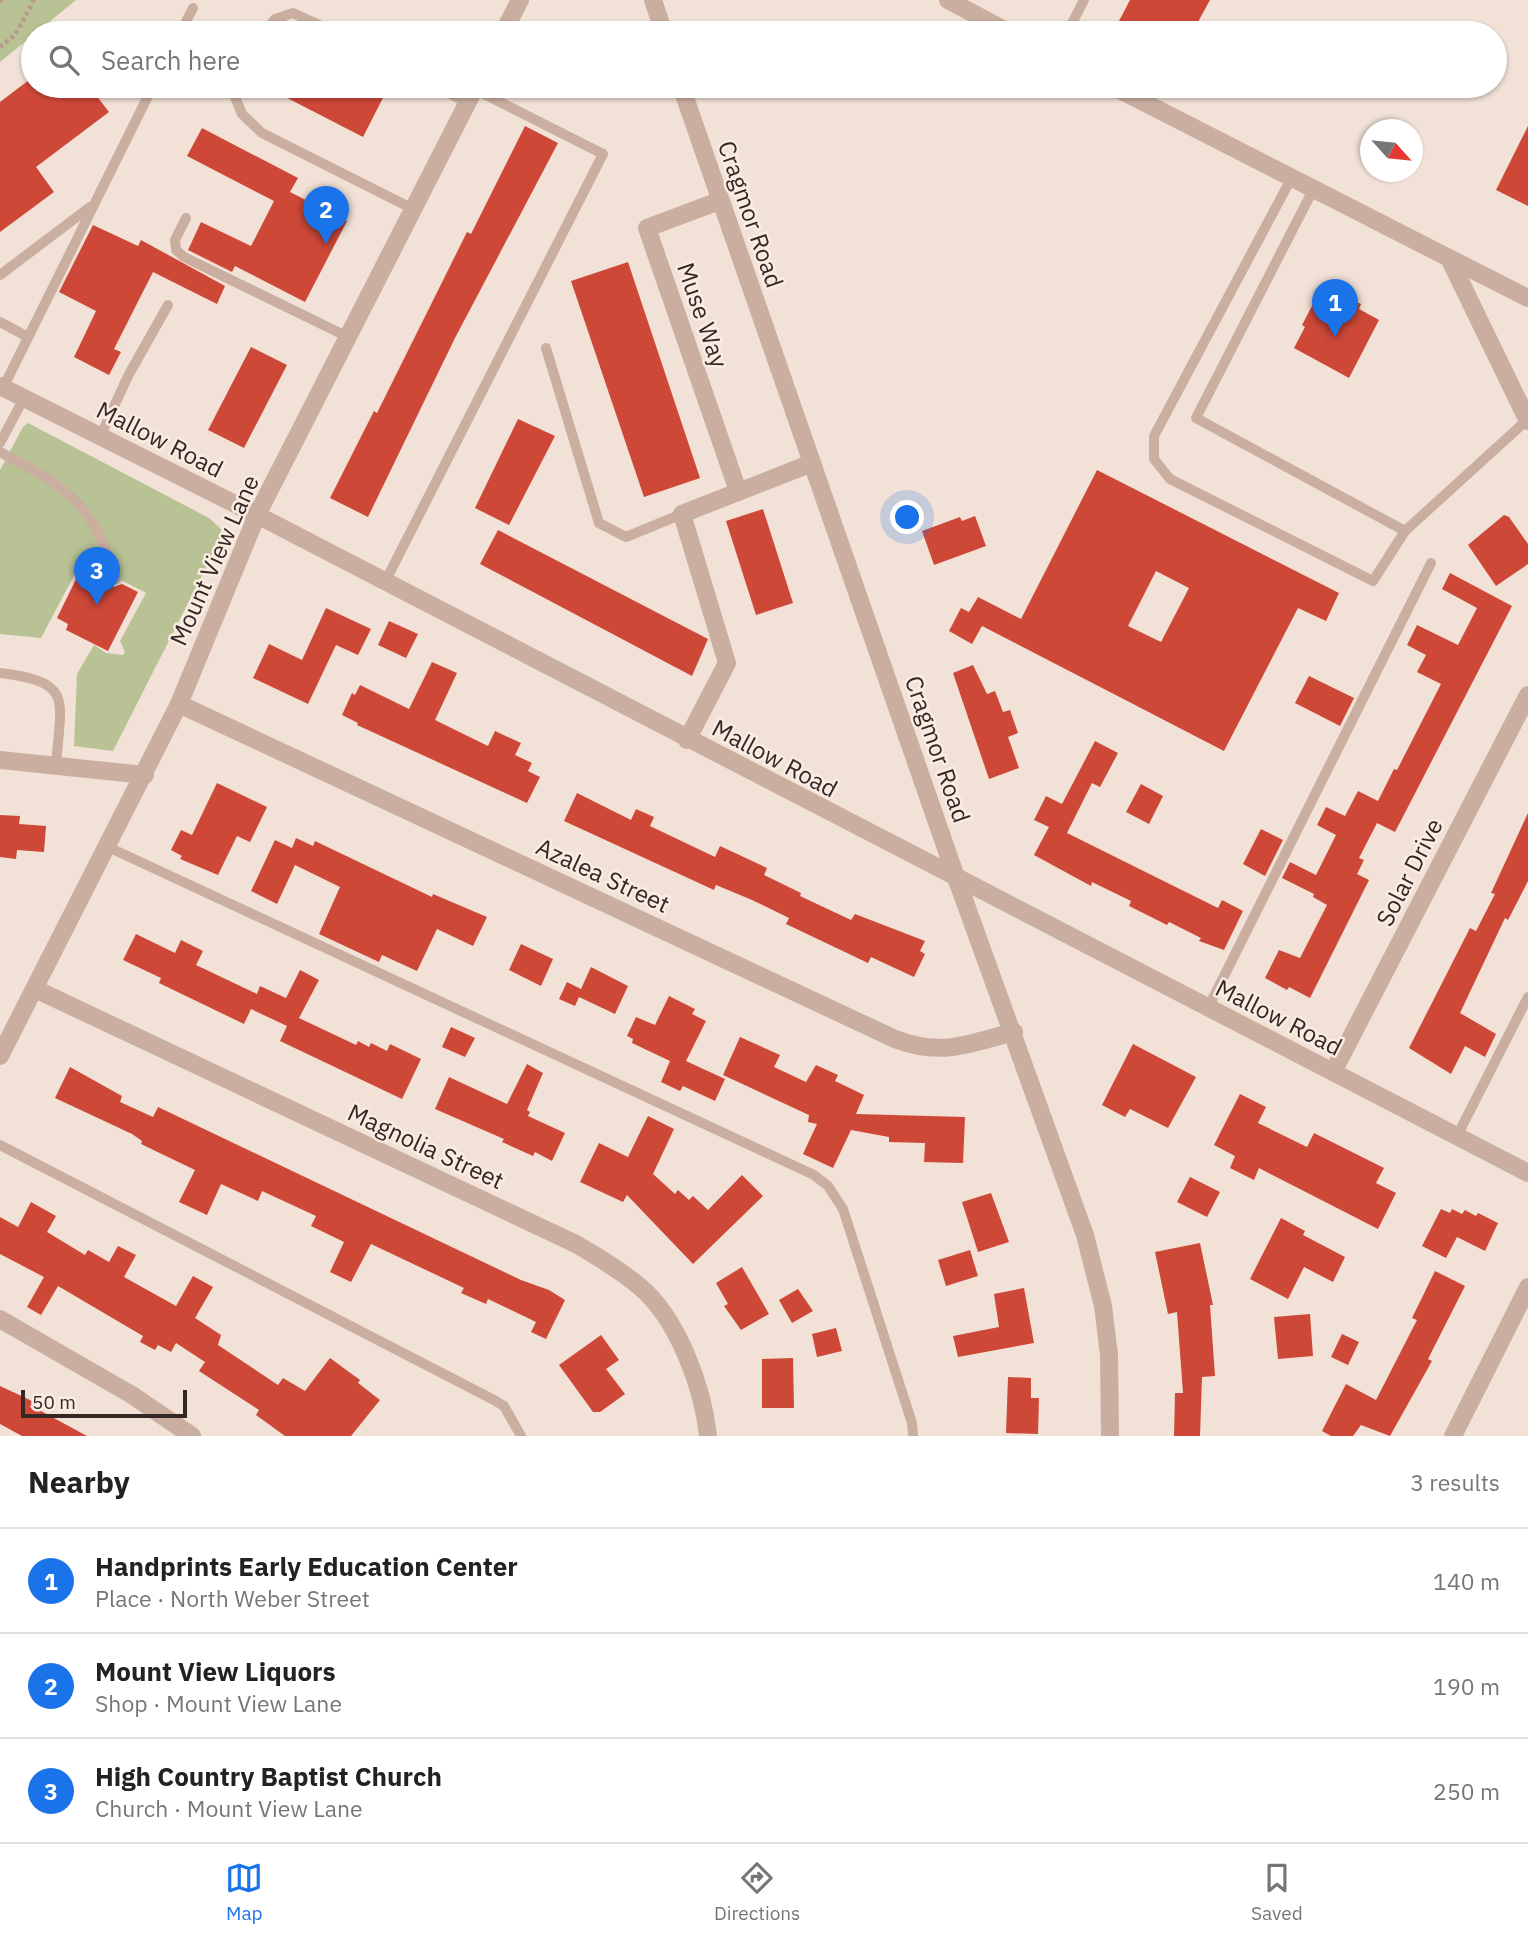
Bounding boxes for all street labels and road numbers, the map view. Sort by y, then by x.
street label: Cragmor Road [711,136,791,292]
street label: Muse Way [670,258,736,372]
street label: Mallow Road [91,393,229,485]
street label: Mount View Lane [162,470,266,650]
street label: Cragmor Road [898,671,978,827]
street label: Mallow Road [707,712,843,804]
street label: Solar Drive [1368,813,1450,931]
street label: Azalea Street [531,830,675,920]
street label: Mallow Road [1210,971,1348,1063]
street label: Magnolia Street [343,1096,509,1196]

